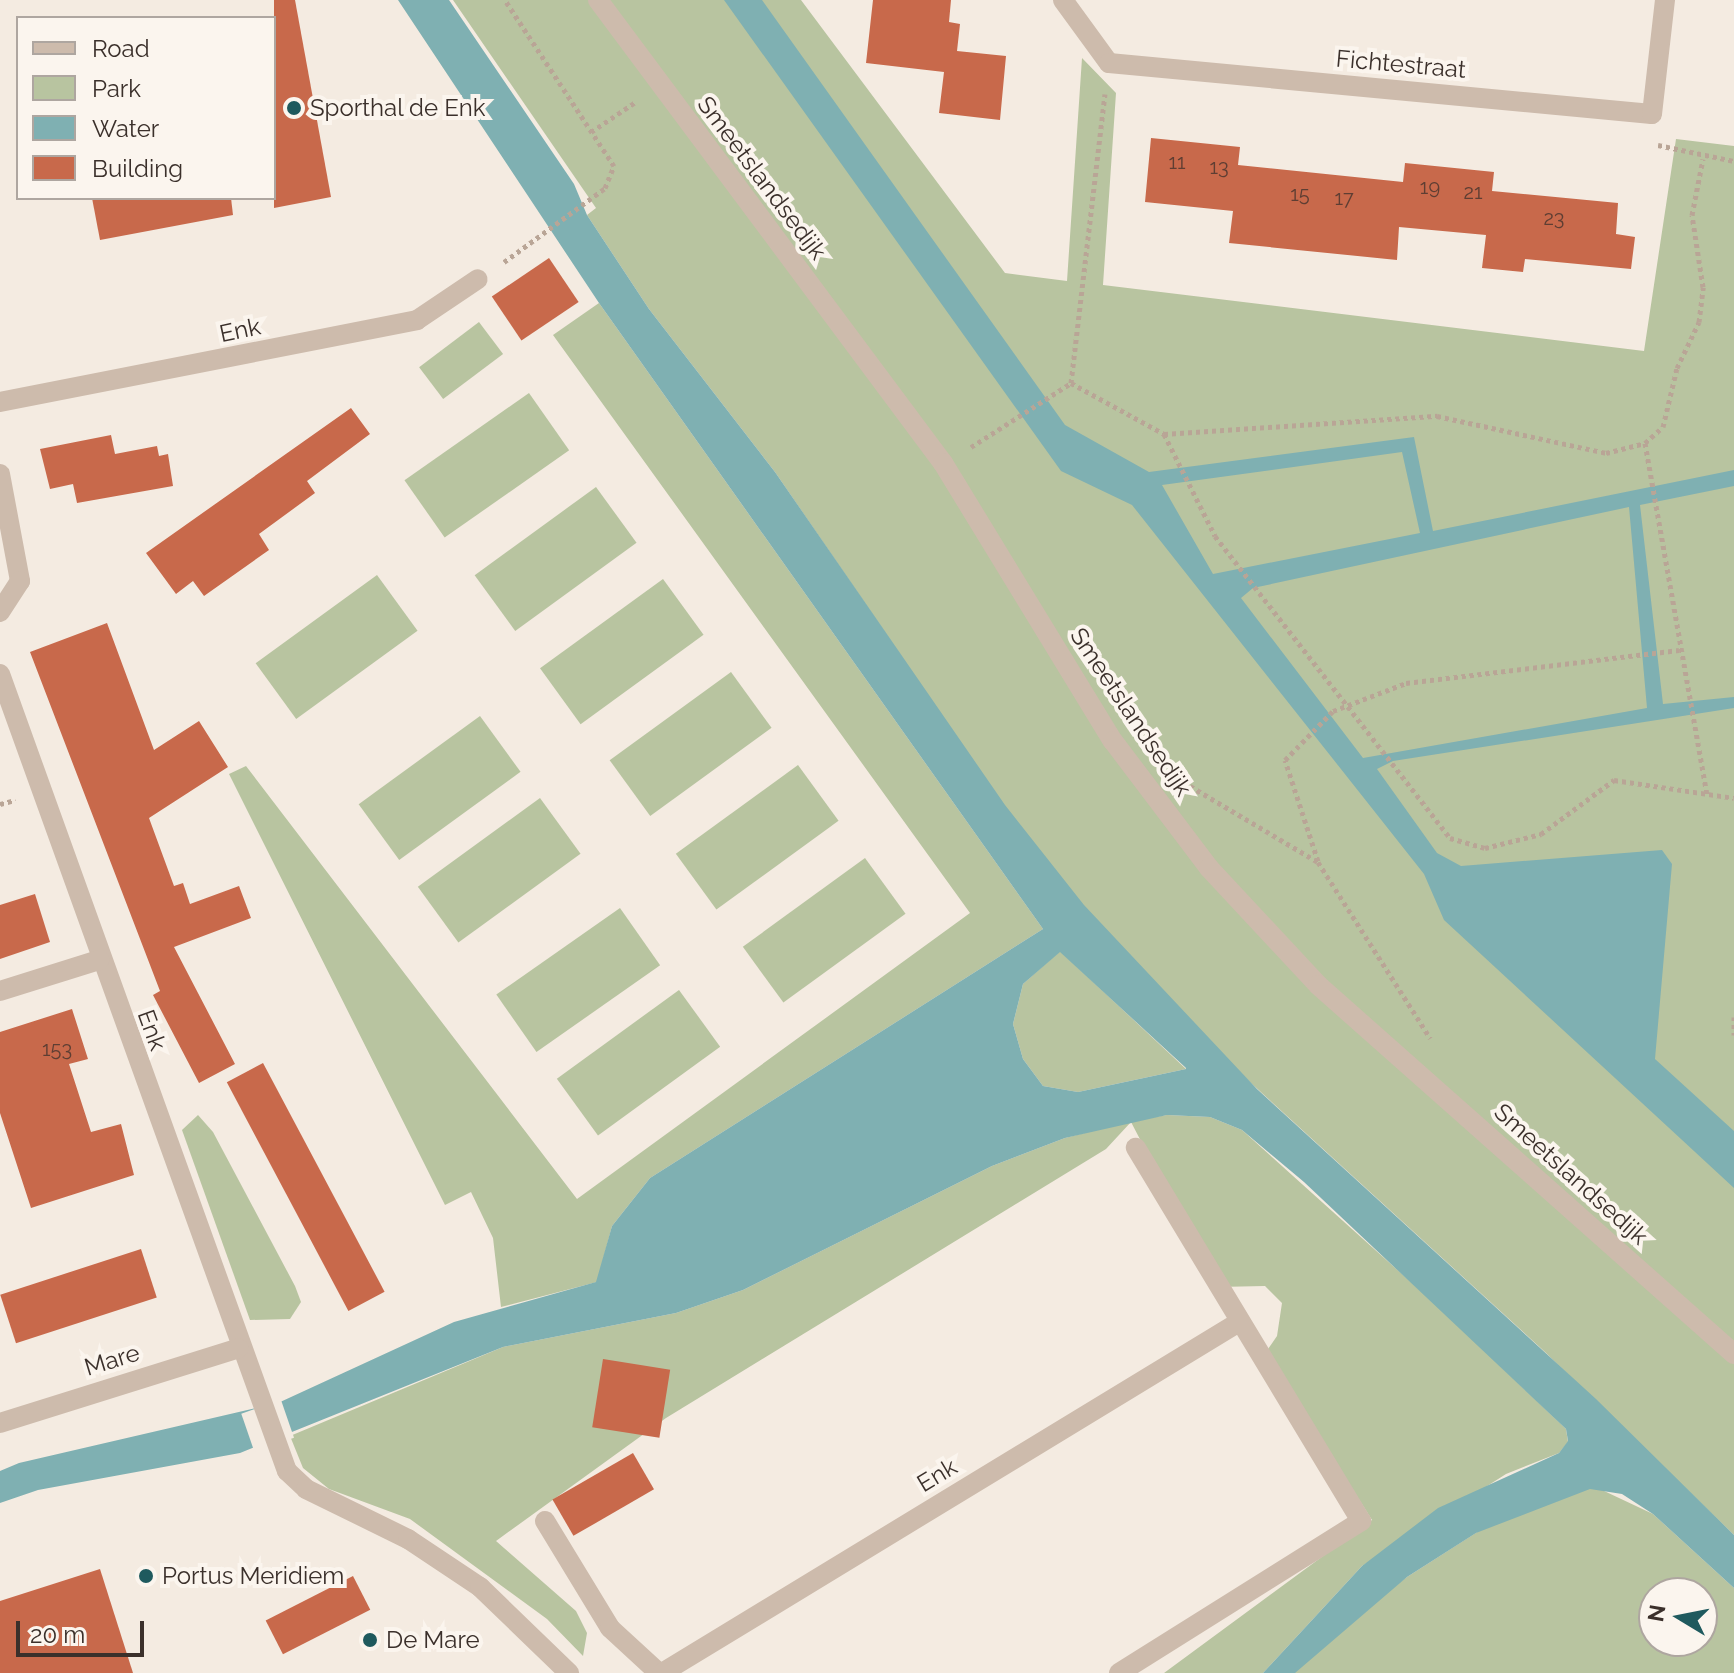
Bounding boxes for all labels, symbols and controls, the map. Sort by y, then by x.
legend [16,16,276,200]
text: Road [92,34,150,63]
street label: Fichtestraat [1335,44,1467,84]
text: Park [92,74,141,103]
street label: Smeetslandsedijk [691,91,833,265]
place label: Sporthal de Enk [310,94,486,122]
marker: Sporthal de Enk [285,99,303,117]
text: Water [92,114,159,143]
house number: 11 [1168,150,1186,174]
text: Building [92,154,183,183]
house number: 13 [1209,155,1229,179]
house number: 19 [1420,175,1440,199]
house number: 21 [1464,180,1482,204]
house number: 15 [1290,182,1310,206]
house number: 17 [1334,186,1354,210]
house number: 23 [1543,206,1565,230]
street label: Enk [217,312,263,348]
street label: Smeetslandsedijk [1064,622,1198,802]
street label: Enk [131,1006,173,1054]
house number: 153 [42,1037,72,1061]
street label: Smeetslandsedijk [1488,1097,1654,1251]
street label: Mare [81,1338,143,1382]
street label: Enk [912,1452,962,1498]
place label: Portus Meridiem [162,1562,344,1590]
marker: Portus Meridiem [137,1567,155,1585]
north arrow [1638,1577,1718,1657]
text: N [1642,1603,1671,1624]
scale bar [20,1605,148,1655]
text: 20 m [30,1620,85,1649]
place label: De Mare [386,1626,480,1654]
marker: De Mare [361,1631,379,1649]

